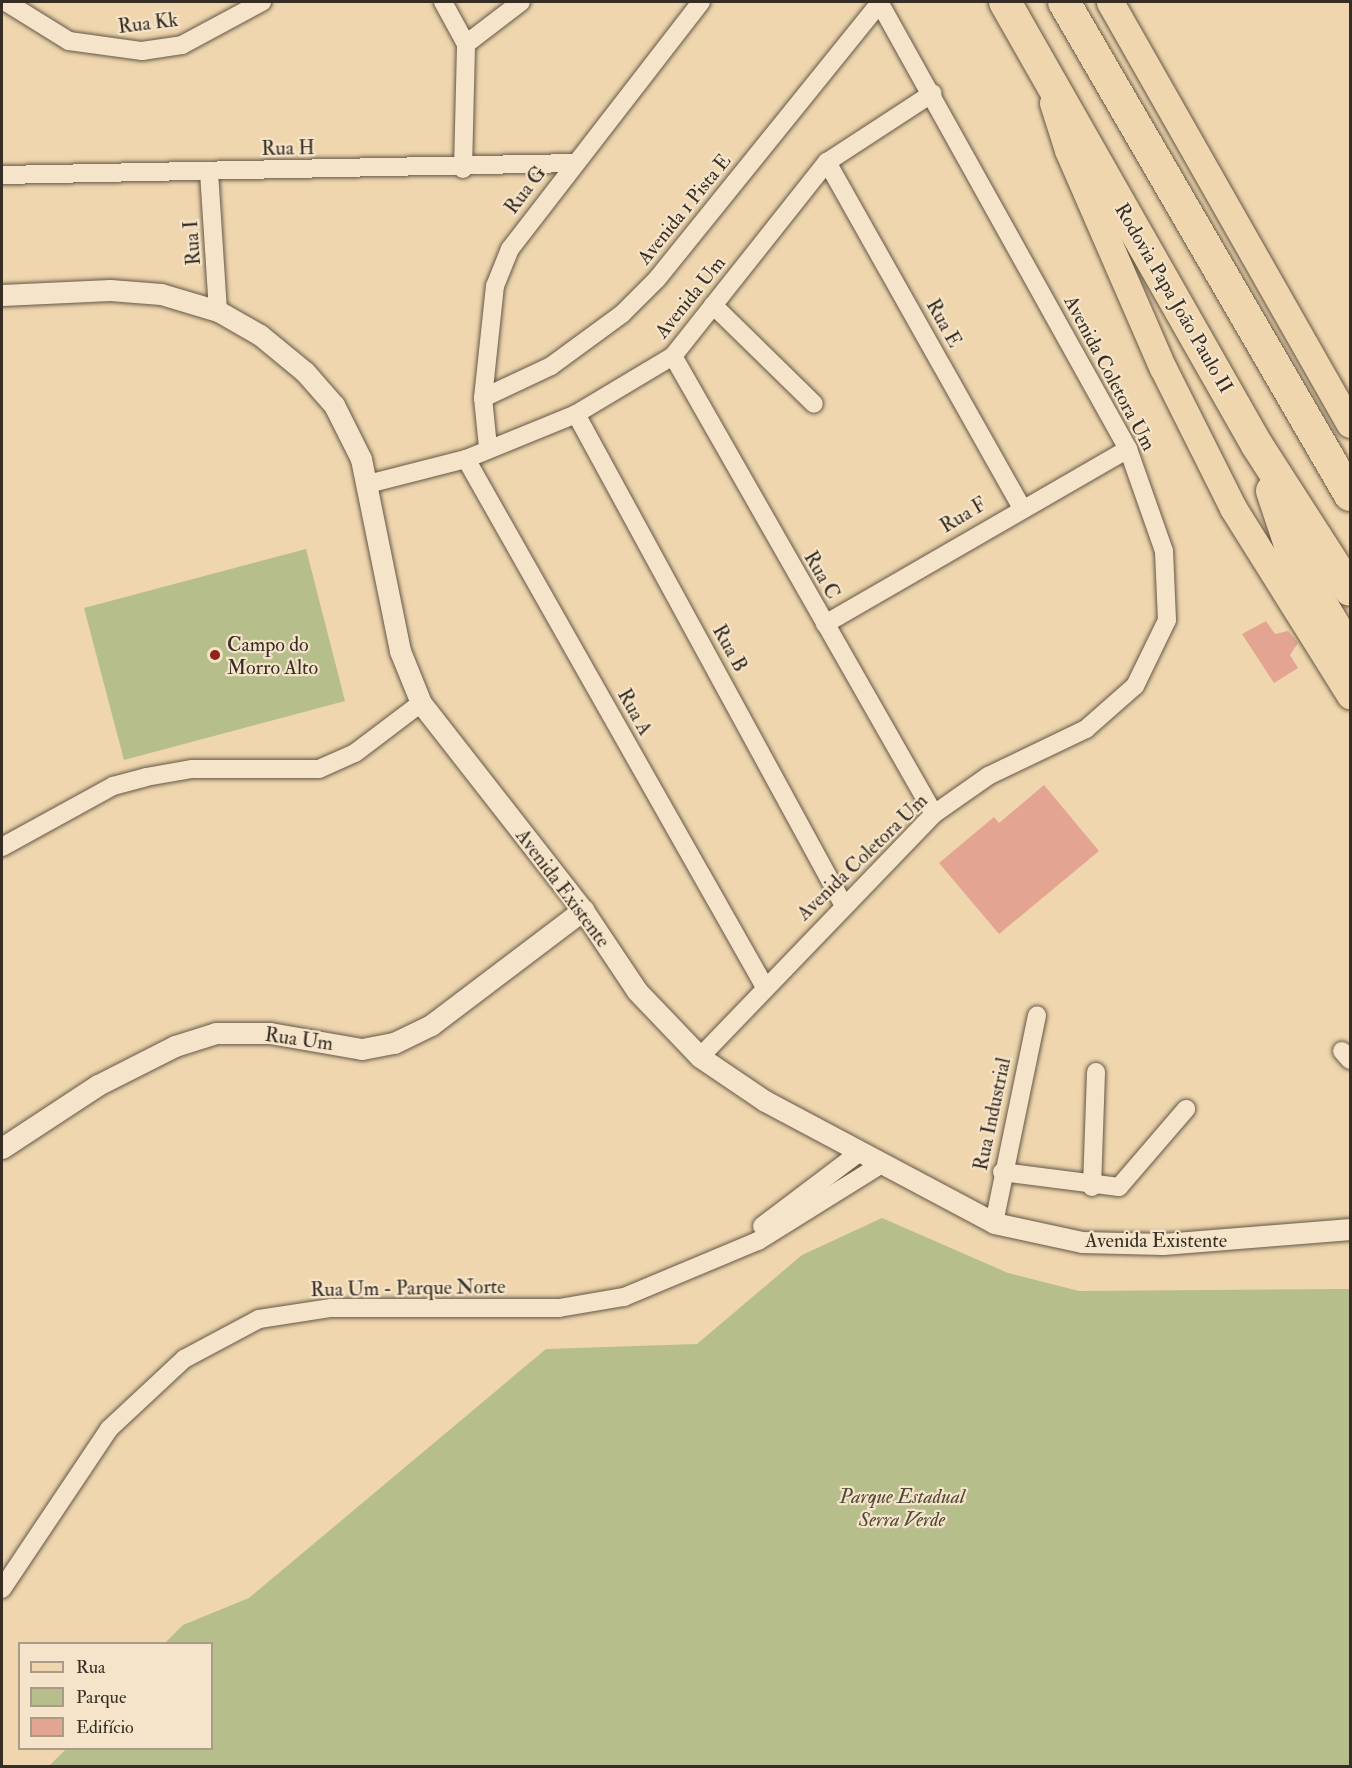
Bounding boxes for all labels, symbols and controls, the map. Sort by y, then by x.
street label: Rua Kk [117,7,179,39]
street label: Rua H [261,136,315,160]
street label: Avenida 1 Pista E [632,149,736,269]
street label: Rua G [499,161,551,219]
street label: Rodovia Papa João Paulo II [1110,199,1238,397]
street label: Rua I [178,220,206,266]
street label: Avenida Um [650,251,730,343]
street label: Avenida Coletora Um [1059,291,1161,455]
street label: Rua E [921,295,967,351]
street label: Rua F [936,492,990,538]
street label: Rua C [799,547,845,603]
street label: Rua B [707,620,753,676]
place label: Campo do Morro Alto [227,632,318,679]
marker: Campo do Morro Alto [208,648,222,662]
street label: Rua A [612,684,658,740]
street label: Avenida Coletora Um [792,789,932,925]
street label: Avenida Existente [511,824,615,952]
street label: Rua Um [263,1022,335,1056]
street label: Rua Industrial [968,1055,1016,1173]
street label: Avenida Existente [1085,1228,1227,1252]
street label: Rua Um - Parque Norte [310,1274,506,1302]
park label: Parque Estadual Serra Verde [839,1485,965,1532]
legend [18,1642,213,1750]
text: Rua [76,1656,105,1679]
text: Parque [76,1686,126,1709]
text: Edifício [76,1716,134,1739]

